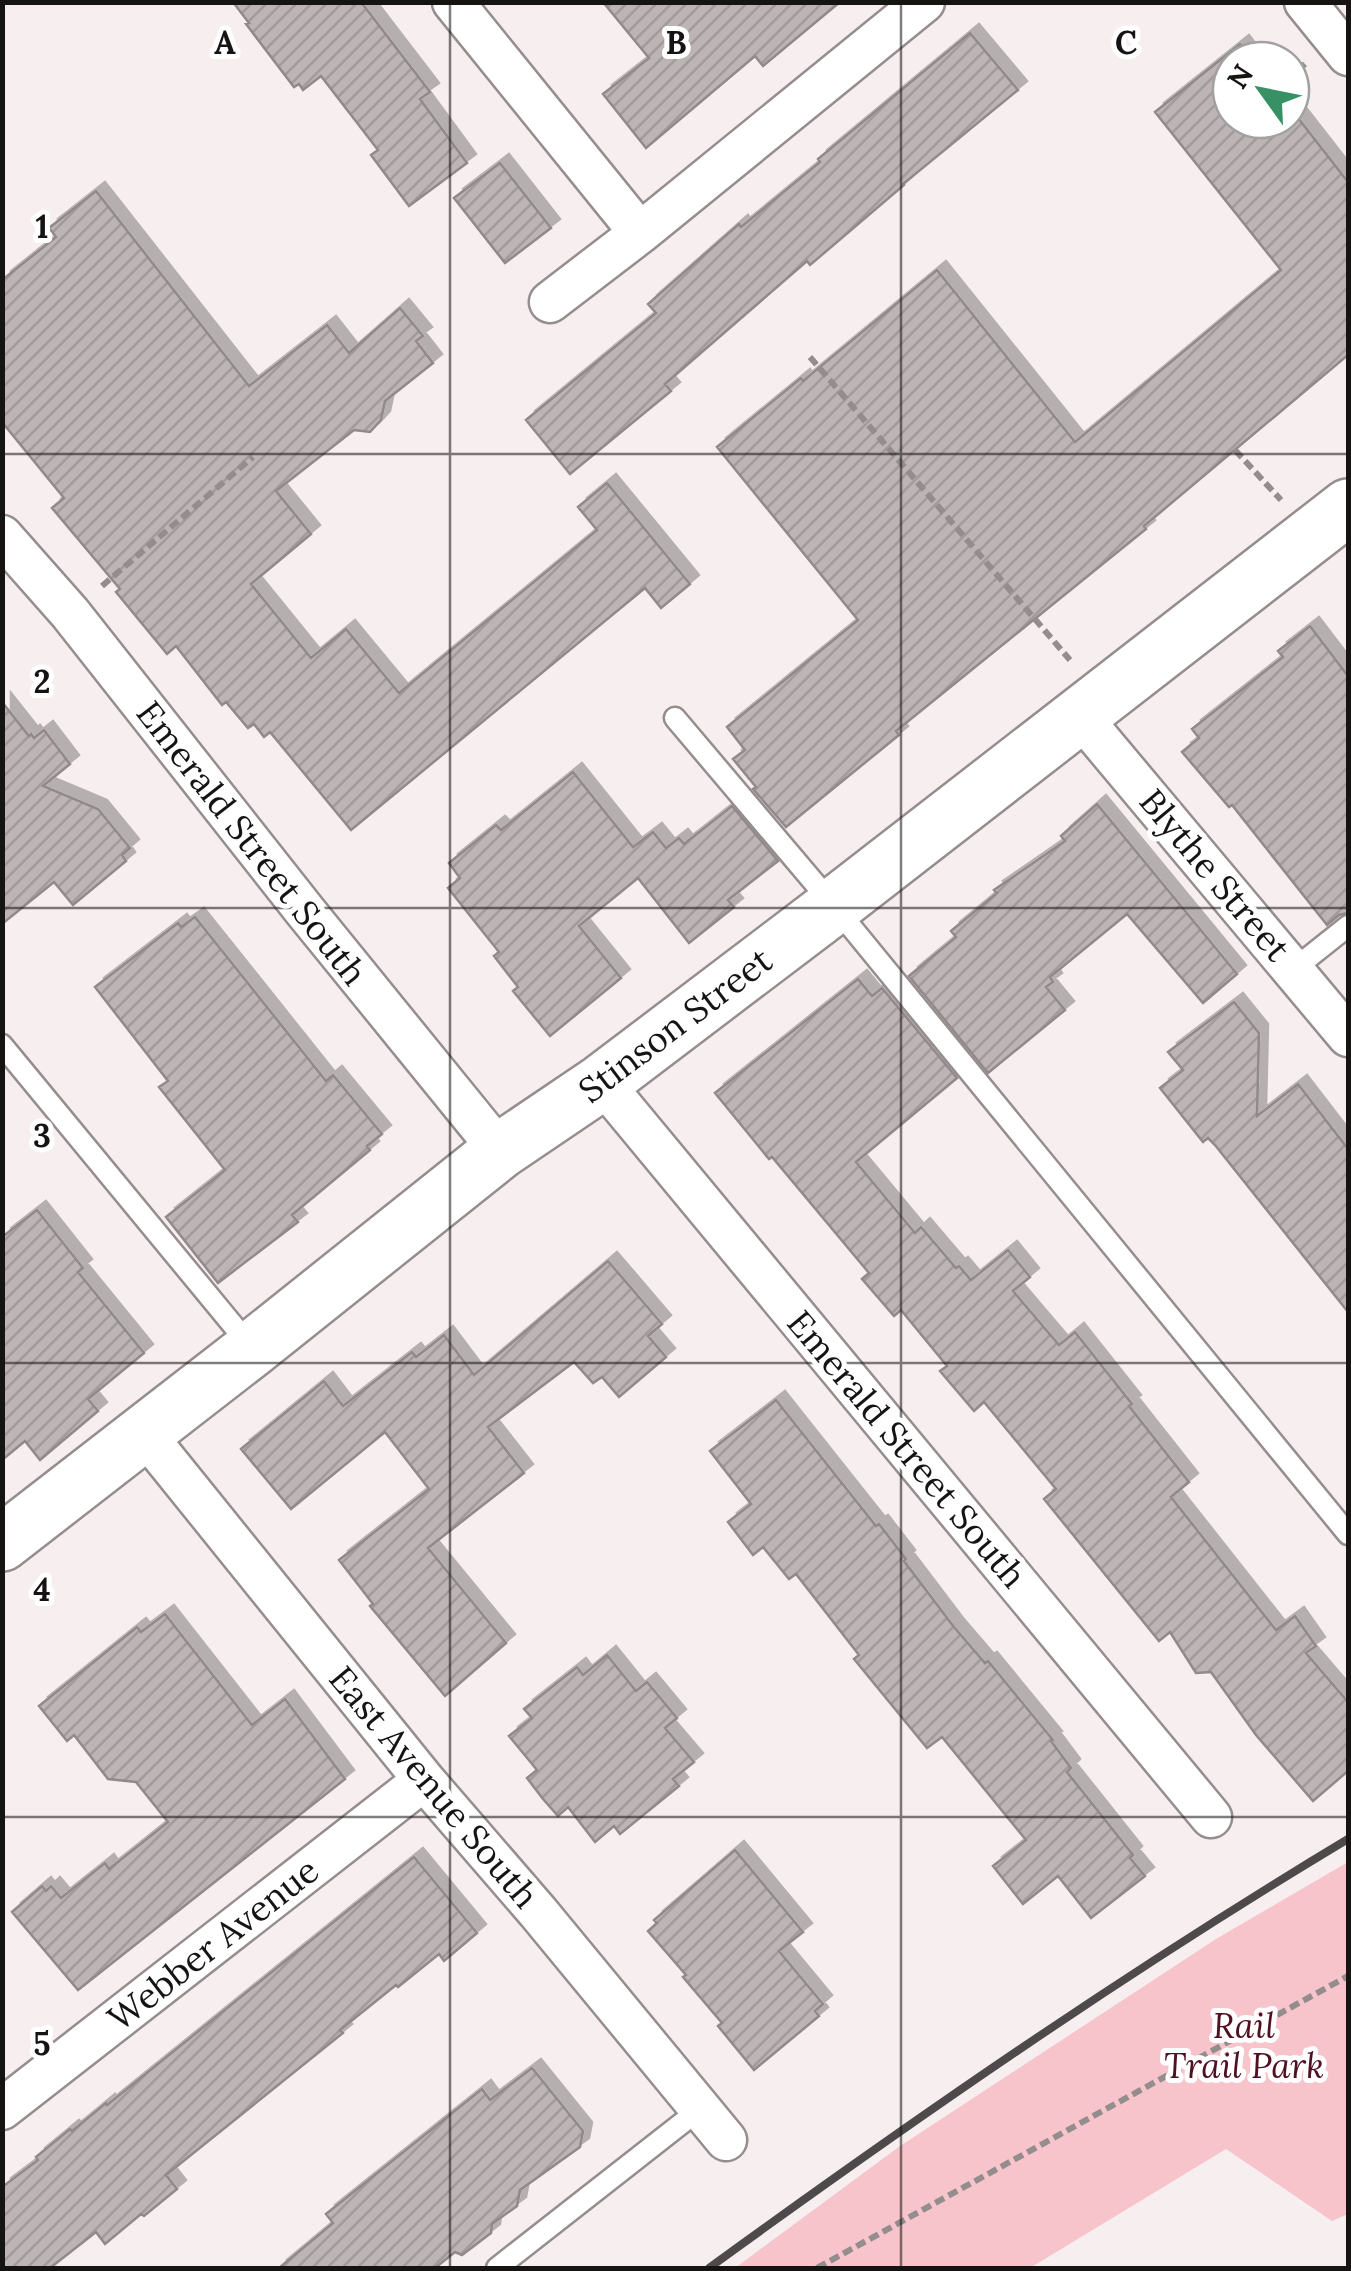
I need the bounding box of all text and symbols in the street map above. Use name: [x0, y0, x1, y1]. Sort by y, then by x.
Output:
text: A: [214, 22, 236, 63]
text: B: [665, 22, 687, 63]
text: C: [1115, 22, 1137, 63]
north arrow: [1211, 40, 1311, 140]
text: N: [1219, 57, 1261, 95]
text: 1: [36, 206, 49, 247]
text: 2: [33, 661, 51, 702]
street label: Emerald Street South: [127, 692, 377, 994]
street label: Blythe Street: [1130, 780, 1300, 971]
street label: Stinson Street: [569, 937, 781, 1112]
text: 3: [33, 1115, 51, 1156]
street label: Emerald Street South: [778, 1301, 1036, 1597]
text: 4: [33, 1569, 51, 1610]
street label: East Avenue South: [320, 1657, 548, 1917]
street label: Webber Avenue: [99, 1848, 327, 2040]
park label: Rail Trail Park: [1164, 2003, 1324, 2088]
text: 5: [33, 2023, 51, 2064]

